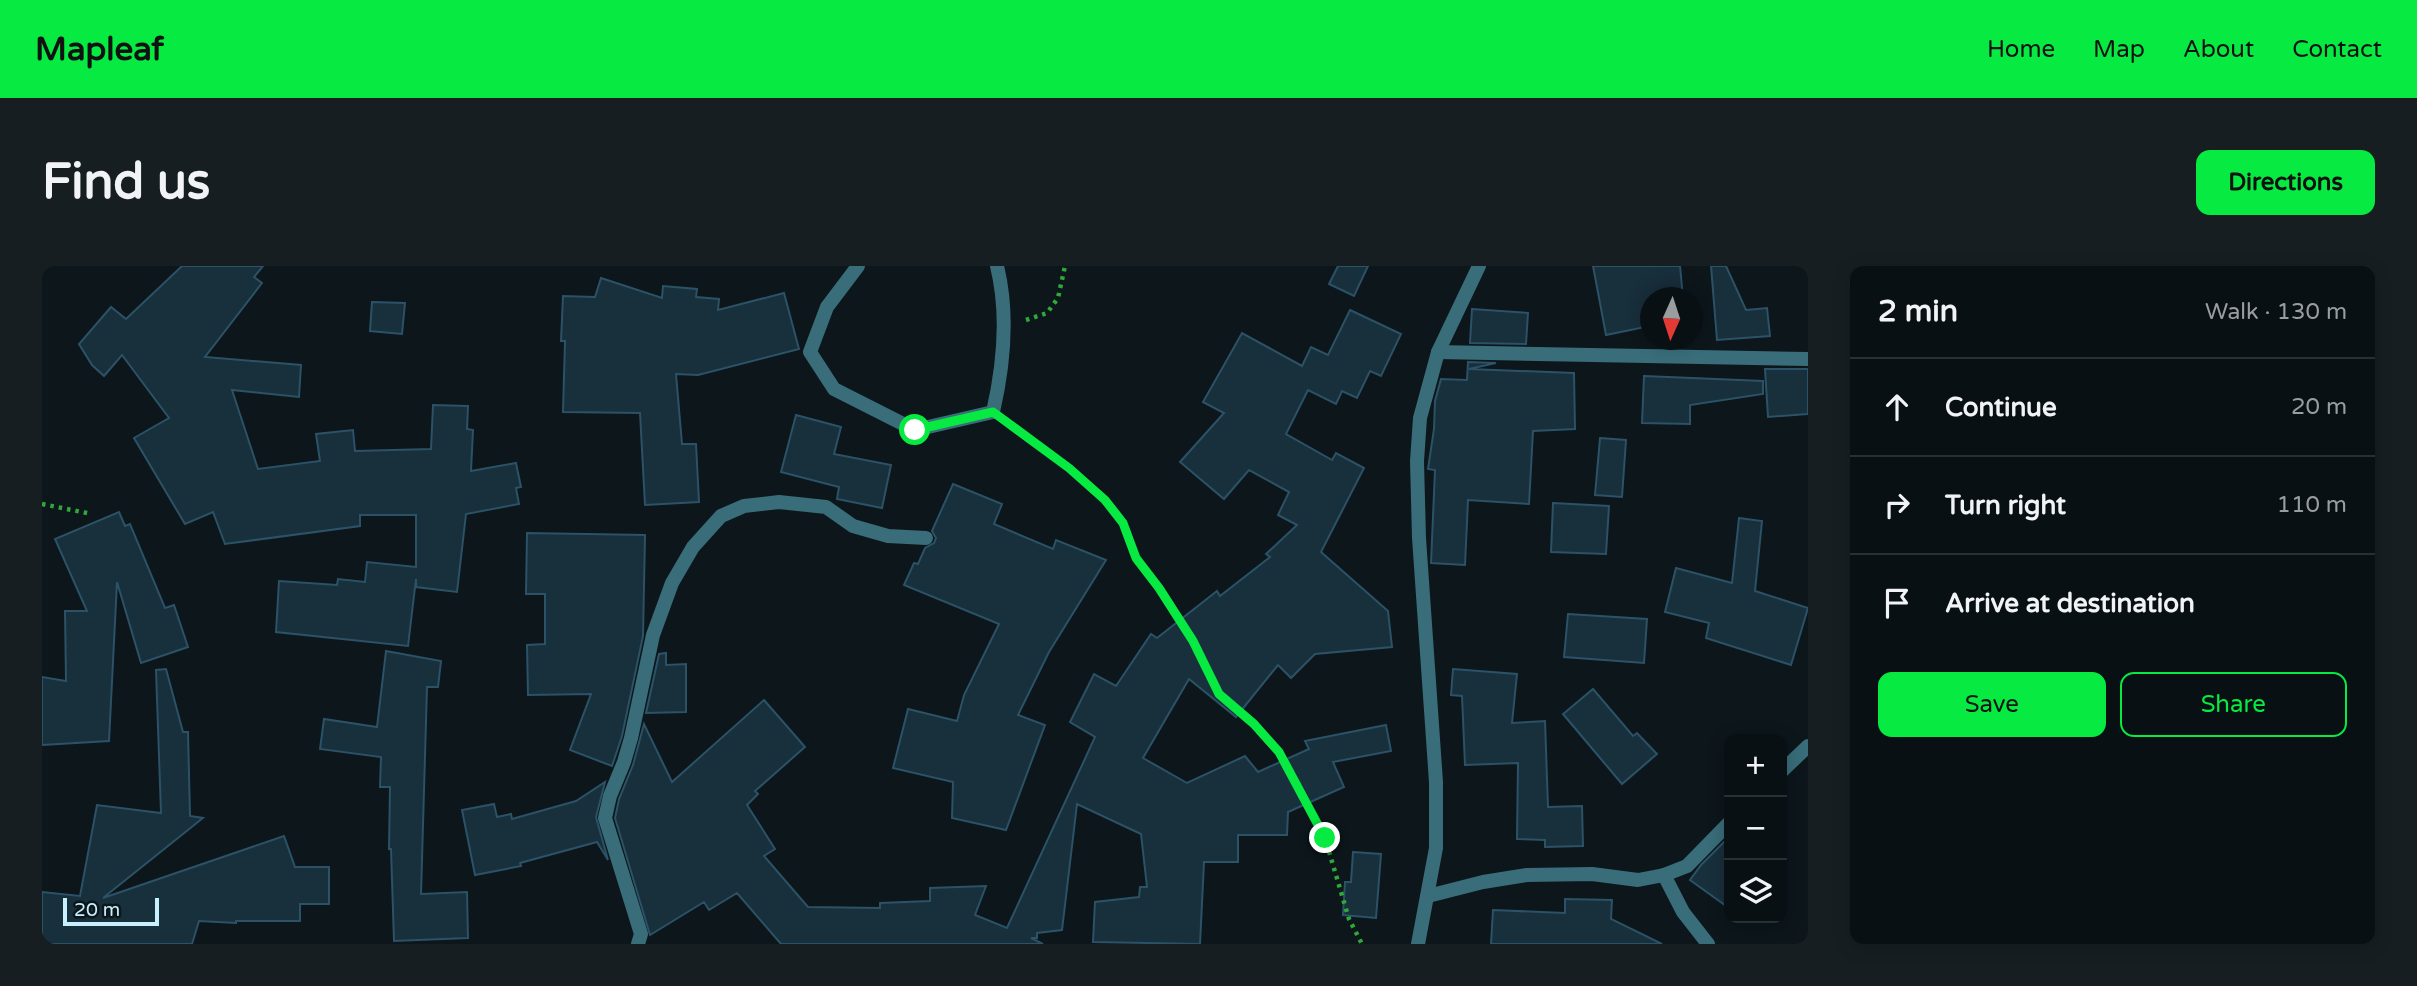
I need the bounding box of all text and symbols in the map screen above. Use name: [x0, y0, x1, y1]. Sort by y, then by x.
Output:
text: Mapleaf: [35, 30, 164, 69]
text: Home: [1987, 35, 2055, 64]
text: Map: [2093, 35, 2145, 64]
text: About: [2183, 35, 2254, 64]
text: Contact: [2292, 35, 2382, 64]
button: Directions: [2196, 150, 2375, 215]
text: Find us: [42, 153, 210, 212]
north arrow: [1640, 287, 1703, 350]
text: 2 min: [1878, 293, 1958, 330]
text: Walk · 130 m: [2205, 298, 2347, 326]
icon: ahead: [1878, 388, 1916, 426]
text: Continue: [1945, 392, 2057, 423]
text: 20 m: [2291, 393, 2347, 421]
route start: [899, 414, 930, 445]
icon: right: [1878, 486, 1916, 524]
text: Turn right: [1945, 490, 2066, 521]
text: 110 m: [2277, 491, 2347, 519]
icon: arrive: [1878, 584, 1916, 622]
text: Arrive at destination: [1945, 588, 2195, 619]
button: Save: [1878, 672, 2106, 737]
button: Share: [2120, 672, 2347, 737]
map controls: [1724, 734, 1787, 923]
button: +: [1724, 734, 1787, 797]
button: −: [1724, 797, 1787, 860]
route end: [1309, 822, 1340, 853]
button: layers: [1724, 860, 1787, 923]
scale bar: [63, 895, 159, 927]
text: 20 m: [74, 899, 120, 921]

